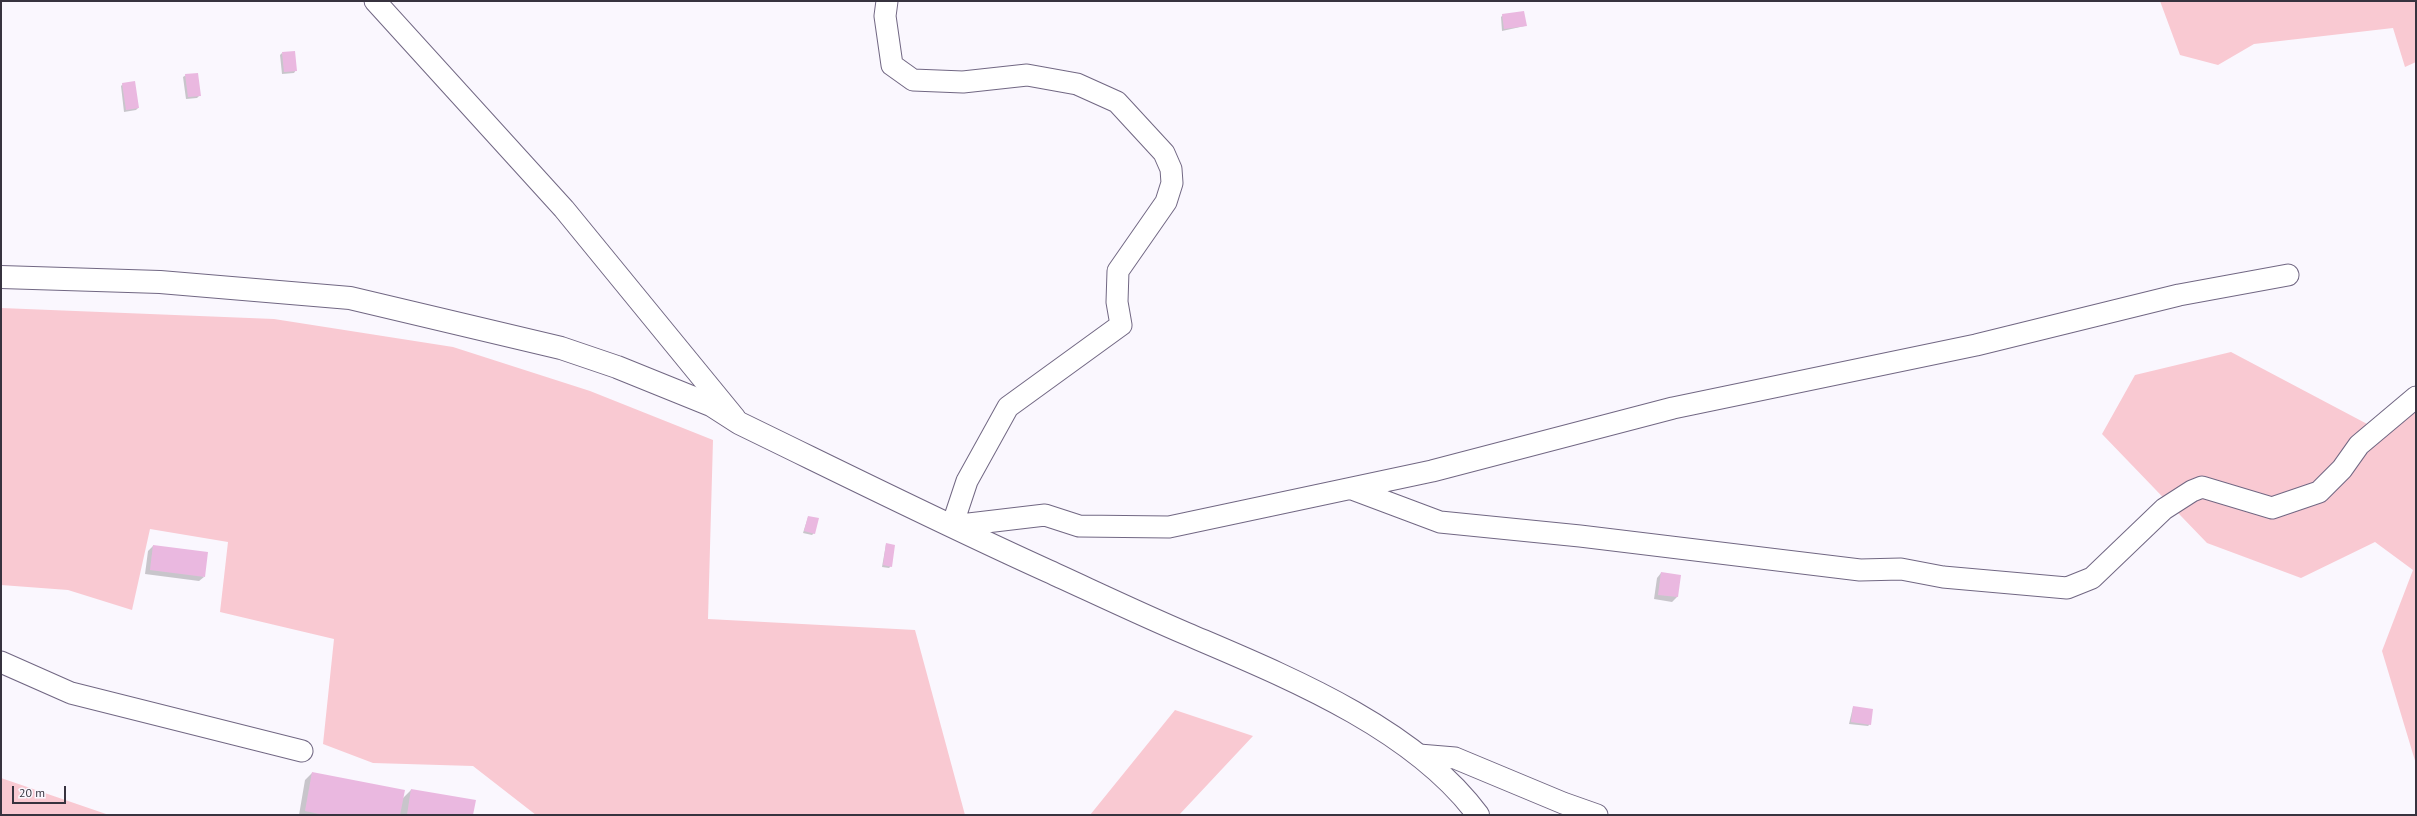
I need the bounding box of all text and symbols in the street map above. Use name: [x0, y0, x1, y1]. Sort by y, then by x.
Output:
scale bar: [14, 778, 68, 804]
text: 20 m: [19, 785, 45, 800]

